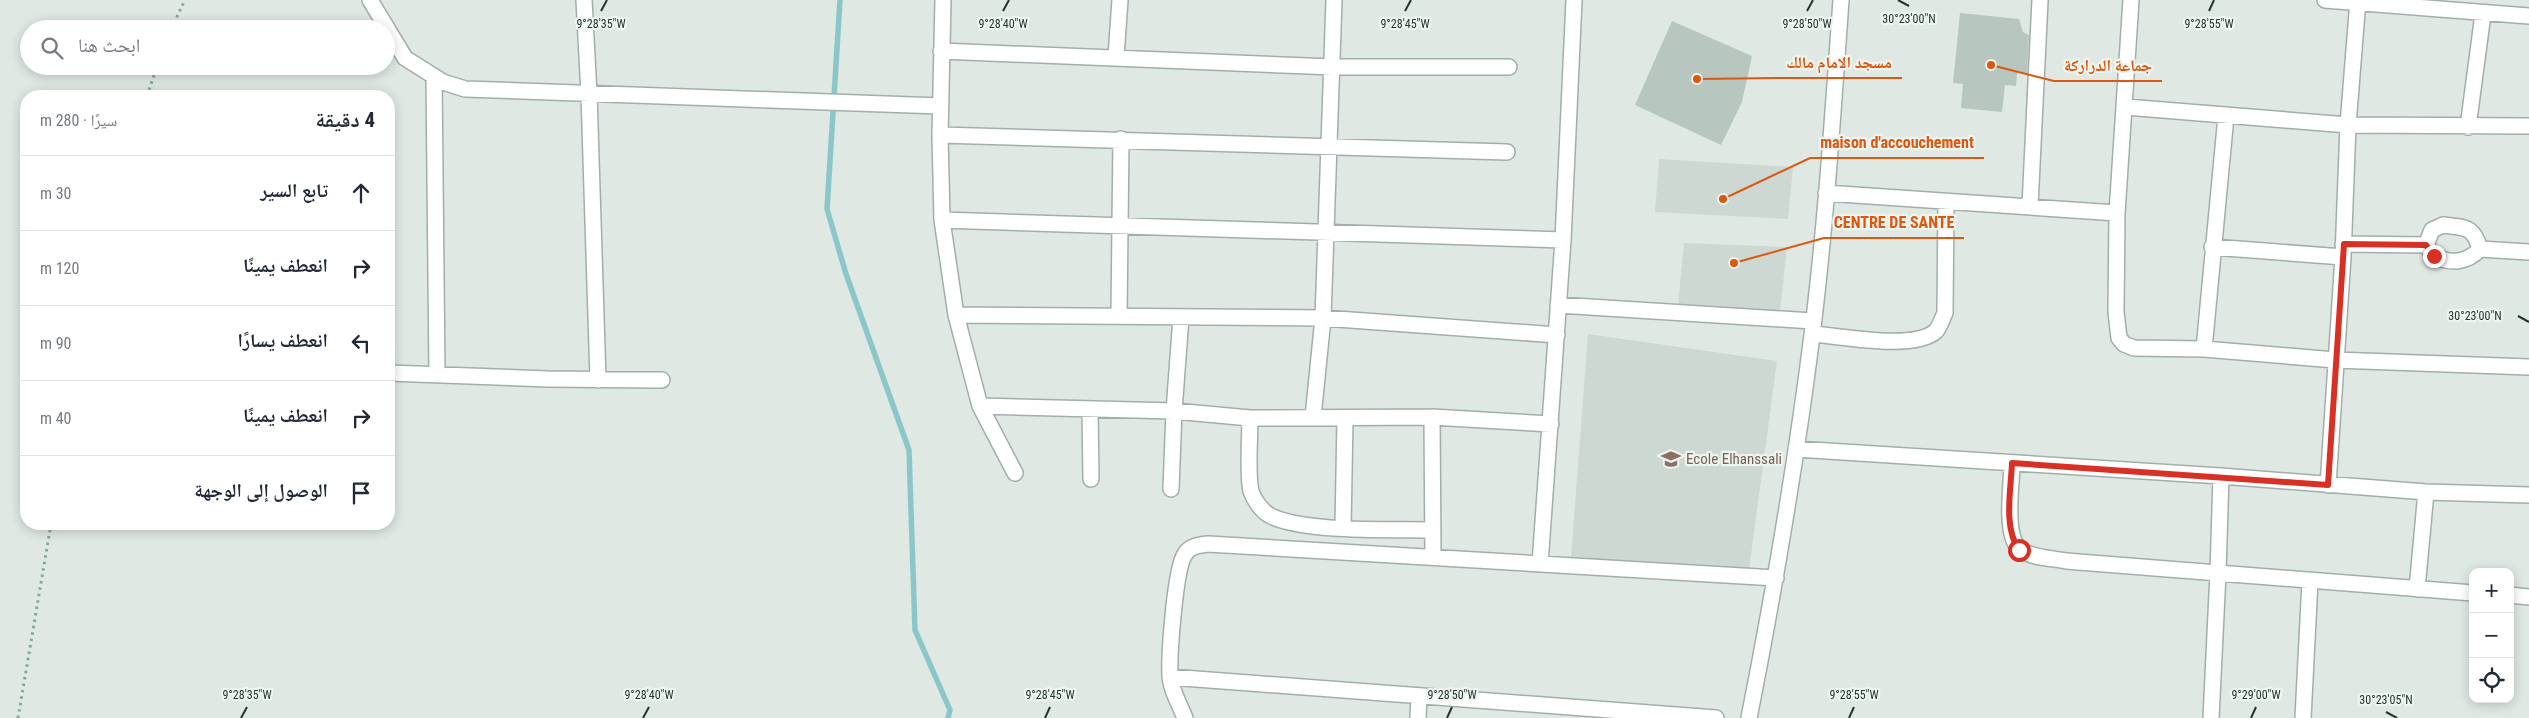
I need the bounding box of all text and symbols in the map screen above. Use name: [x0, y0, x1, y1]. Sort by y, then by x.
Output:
text: 30°23'00"N: [1882, 12, 1936, 26]
text: 9°28'35"W: [576, 17, 626, 31]
text: 9°28'40"W: [978, 17, 1028, 31]
text: 9°28'45"W: [1380, 17, 1430, 31]
text: 9°28'50"W: [1782, 17, 1832, 31]
text: 9°28'55"W: [2184, 17, 2234, 31]
search box: [20, 20, 395, 75]
icon: search: [38, 34, 66, 62]
text: ابحث هنا: [78, 34, 140, 57]
callout: مسجد الامام مالك: [1777, 47, 1902, 78]
callout: جماعة الدراركة: [2054, 50, 2162, 81]
text: مسجد الامام مالك: [1786, 53, 1892, 74]
text: جماعة الدراركة: [2064, 56, 2152, 75]
text: 4 دقيقة: [315, 108, 375, 132]
text: سيرًا · 280 m: [40, 111, 117, 130]
callout: maison d'accouchement: [1810, 127, 1984, 158]
text: maison d'accouchement: [1820, 133, 1974, 152]
text: تابع السير: [260, 179, 328, 202]
icon: ahead: [347, 179, 375, 207]
text: 30 m: [40, 184, 72, 203]
callout: CENTRE DE SANTE: [1824, 207, 1964, 238]
text: CENTRE DE SANTE: [1834, 213, 1954, 232]
route end: [2423, 245, 2446, 268]
text: انعطف يمينًا: [243, 254, 328, 277]
icon: right: [347, 254, 375, 282]
text: 120 m: [40, 259, 79, 278]
text: 30°23'00"N: [2448, 309, 2502, 323]
text: انعطف يسارًا: [237, 329, 328, 352]
icon: left: [347, 329, 375, 357]
text: 90 m: [40, 334, 72, 353]
text: انعطف يمينًا: [243, 404, 328, 427]
icon: right: [347, 404, 375, 432]
text: 40 m: [40, 409, 72, 428]
school or university icon: Ecole Elhanssali: [1660, 448, 1682, 470]
place label: Ecole Elhanssali: [1686, 450, 1782, 468]
text: الوصول إلى الوجهة: [194, 479, 328, 502]
icon: arrive: [347, 479, 375, 507]
route start: [2008, 539, 2031, 562]
map controls: [2469, 568, 2514, 703]
button: +: [2469, 568, 2514, 613]
button: −: [2469, 613, 2514, 658]
button: locate: [2469, 658, 2514, 703]
text: 9°28'35"W: [222, 688, 272, 702]
text: 9°28'40"W: [624, 688, 674, 702]
text: 9°28'45"W: [1025, 688, 1075, 702]
text: 9°28'50"W: [1427, 688, 1477, 702]
text: 9°28'55"W: [1829, 688, 1879, 702]
text: 9°29'00"W: [2231, 688, 2281, 702]
text: 30°23'05"N: [2359, 693, 2413, 707]

